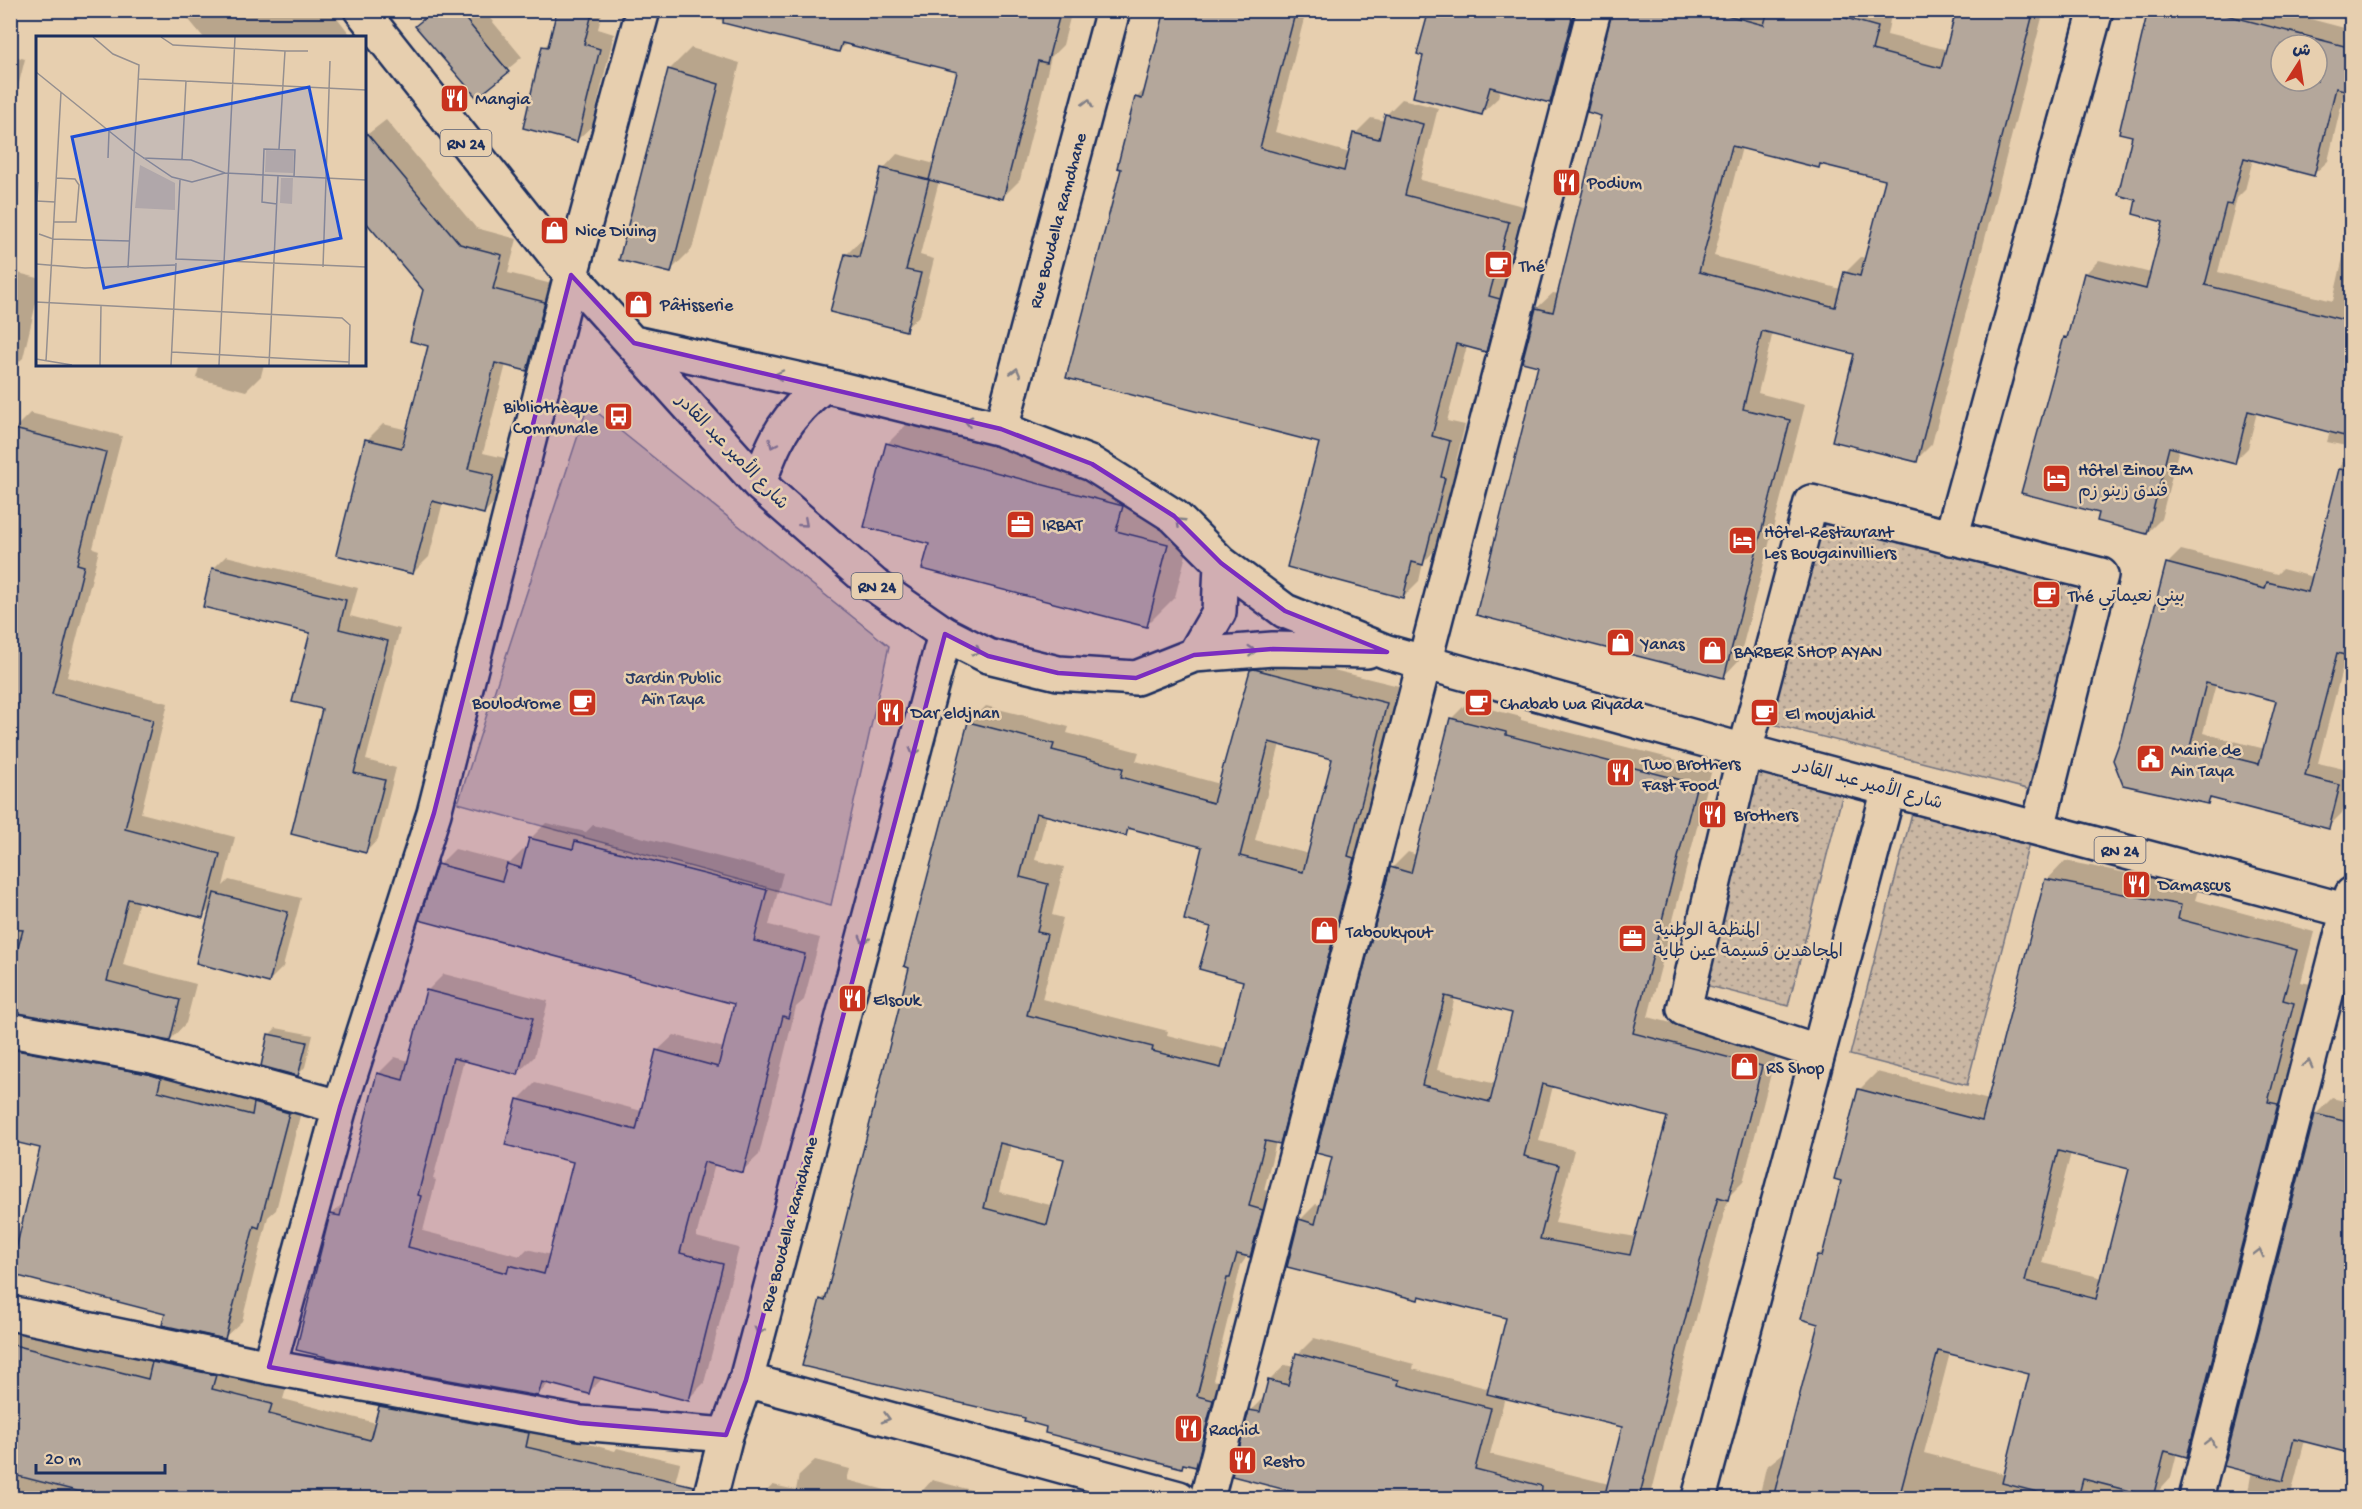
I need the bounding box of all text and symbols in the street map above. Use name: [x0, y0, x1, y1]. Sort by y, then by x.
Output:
north arrow: [2269, 33, 2329, 93]
inset map: [36, 36, 366, 366]
text: ش: [2291, 41, 2312, 63]
restaurant icon: Mangia: [438, 82, 470, 114]
place label: Mangia: [475, 90, 531, 111]
one-way arrow: [1081, 98, 1093, 109]
road number: RN 24: [440, 130, 492, 156]
street label: Rue Boudella Ramdhane: [1026, 130, 1093, 311]
restaurant icon: Podium: [1550, 166, 1582, 198]
place label: Podium: [1586, 174, 1642, 195]
shop icon: Nice Diving: [538, 214, 570, 246]
place label: Nice Diving: [575, 222, 657, 243]
cafe icon: Thé: [1482, 249, 1514, 281]
place label: Thé: [1518, 257, 1546, 278]
shop icon: Pâtisserie: [623, 288, 655, 320]
place label: Pâtisserie: [659, 296, 734, 317]
one-way arrow: [1009, 367, 1021, 378]
one-way arrow: [774, 369, 784, 382]
street label: شارع الأمير عبد القادر: [669, 386, 795, 515]
place label: Bibliothèque Communale: [502, 398, 599, 440]
bus stop icon: Bibliothèque Communale: [603, 400, 635, 432]
one-way arrow: [963, 415, 973, 428]
one-way arrow: [769, 438, 781, 449]
place label: Hôtel Zinou ZM فندق زينو زم: [2078, 461, 2193, 504]
hotel icon: Hôtel Zinou ZM فندق زينو زم: [2041, 463, 2073, 495]
office icon: IRBAT: [1005, 508, 1037, 540]
one-way arrow: [797, 516, 808, 527]
place label: IRBAT: [1042, 516, 1084, 537]
one-way arrow: [1176, 519, 1187, 530]
place label: Hôtel-Restaurant Les Bougainvilliers: [1764, 523, 1898, 565]
hotel icon: Hôtel-Restaurant Les Bougainvilliers: [1727, 525, 1759, 557]
road number: RN 24: [852, 573, 902, 599]
cafe icon: Thé بيني نعيماتي: [2031, 579, 2063, 611]
place label: Thé بيني نعيماتي: [2067, 587, 2185, 611]
shop icon: Yanas: [1604, 627, 1636, 659]
place label: Yanas: [1639, 635, 1686, 656]
shop icon: BARBER SHOP AYAN: [1697, 635, 1729, 667]
place label: BARBER SHOP AYAN: [1733, 643, 1882, 664]
one-way arrow: [971, 644, 981, 655]
one-way arrow: [1248, 644, 1257, 657]
park label: Jardin Public Aïn Taya: [625, 669, 721, 711]
cafe icon: Boulodrome: [566, 686, 598, 718]
cafe icon: Chabab wa Riyada: [1463, 687, 1495, 719]
place label: Boulodrome: [471, 694, 562, 715]
place label: Chabab wa Riyada: [1500, 695, 1645, 716]
restaurant icon: Dar eldjnan: [874, 696, 906, 728]
cafe icon: El moujahid: [1748, 697, 1780, 729]
place label: Dar eldjnan: [910, 704, 1000, 725]
place label: El moujahid: [1785, 705, 1876, 726]
place label: Mairie de Ain Taya: [2171, 741, 2242, 783]
public building icon: Mairie de Ain Taya: [2134, 743, 2166, 775]
one-way arrow: [908, 746, 921, 756]
street label: شارع الأمير عبد القادر: [1790, 751, 1946, 815]
place label: Two Brothers Fast Food: [1641, 755, 1742, 797]
restaurant icon: Two Brothers Fast Food: [1605, 757, 1637, 789]
restaurant icon: Brothers: [1697, 798, 1729, 830]
place label: Brothers: [1733, 806, 1800, 827]
road number: RN 24: [2094, 837, 2146, 863]
restaurant icon: Damascus: [2121, 868, 2153, 900]
place label: Damascus: [2157, 876, 2232, 897]
shop icon: Taboukyout: [1309, 915, 1341, 947]
place label: المنظمة الوطنية المجاهدين قسيمة عين طاية: [1654, 921, 1843, 963]
place label: Taboukyout: [1345, 923, 1434, 944]
office icon: المنظمة الوطنية المجاهدين قسيمة عين طاية: [1617, 923, 1649, 955]
one-way arrow: [858, 935, 871, 945]
restaurant icon: Elsouk: [836, 983, 868, 1015]
place label: Elsouk: [873, 991, 923, 1012]
shop icon: RS Shop: [1729, 1051, 1761, 1083]
place label: RS Shop: [1766, 1059, 1824, 1080]
one-way arrow: [2300, 1059, 2313, 1069]
street label: Rue Boudella Ramdhane: [757, 1134, 824, 1315]
one-way arrow: [2252, 1248, 2264, 1259]
one-way arrow: [754, 1326, 767, 1336]
one-way arrow: [881, 1411, 891, 1424]
restaurant icon: Rachid: [1172, 1413, 1204, 1445]
place label: Rachid: [1209, 1421, 1260, 1442]
scale bar: [36, 1437, 165, 1475]
one-way arrow: [2203, 1437, 2216, 1447]
restaurant icon: Resto: [1226, 1444, 1258, 1476]
text: 20 m: [45, 1450, 81, 1471]
place label: Resto: [1263, 1452, 1305, 1473]

